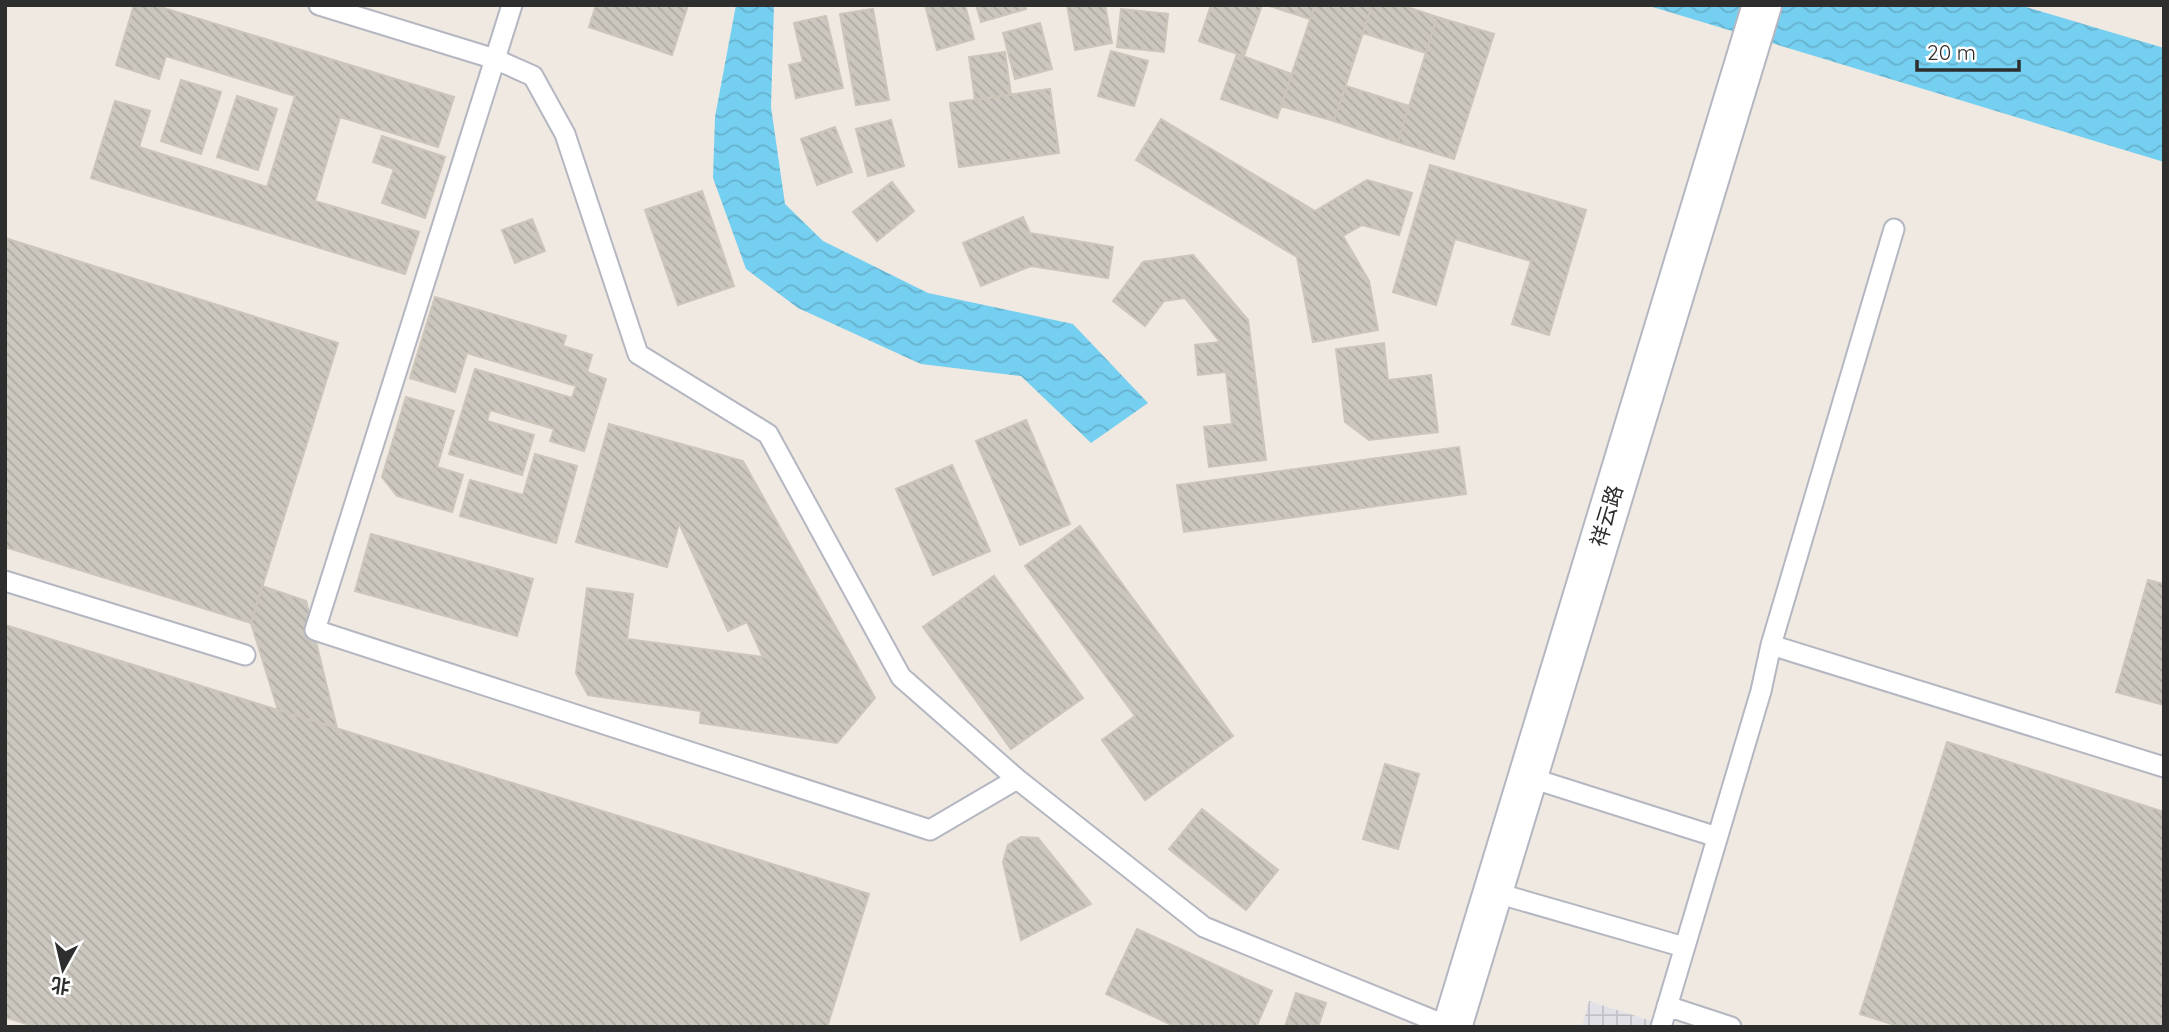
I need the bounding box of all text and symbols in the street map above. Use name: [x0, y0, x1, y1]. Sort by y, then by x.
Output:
scale bar: [1917, 28, 2018, 72]
text: 20 m: [1927, 39, 1976, 65]
street label: 祥云路: [1584, 482, 1628, 550]
north arrow: [28, 934, 98, 1004]
text: 北: [50, 973, 72, 999]

